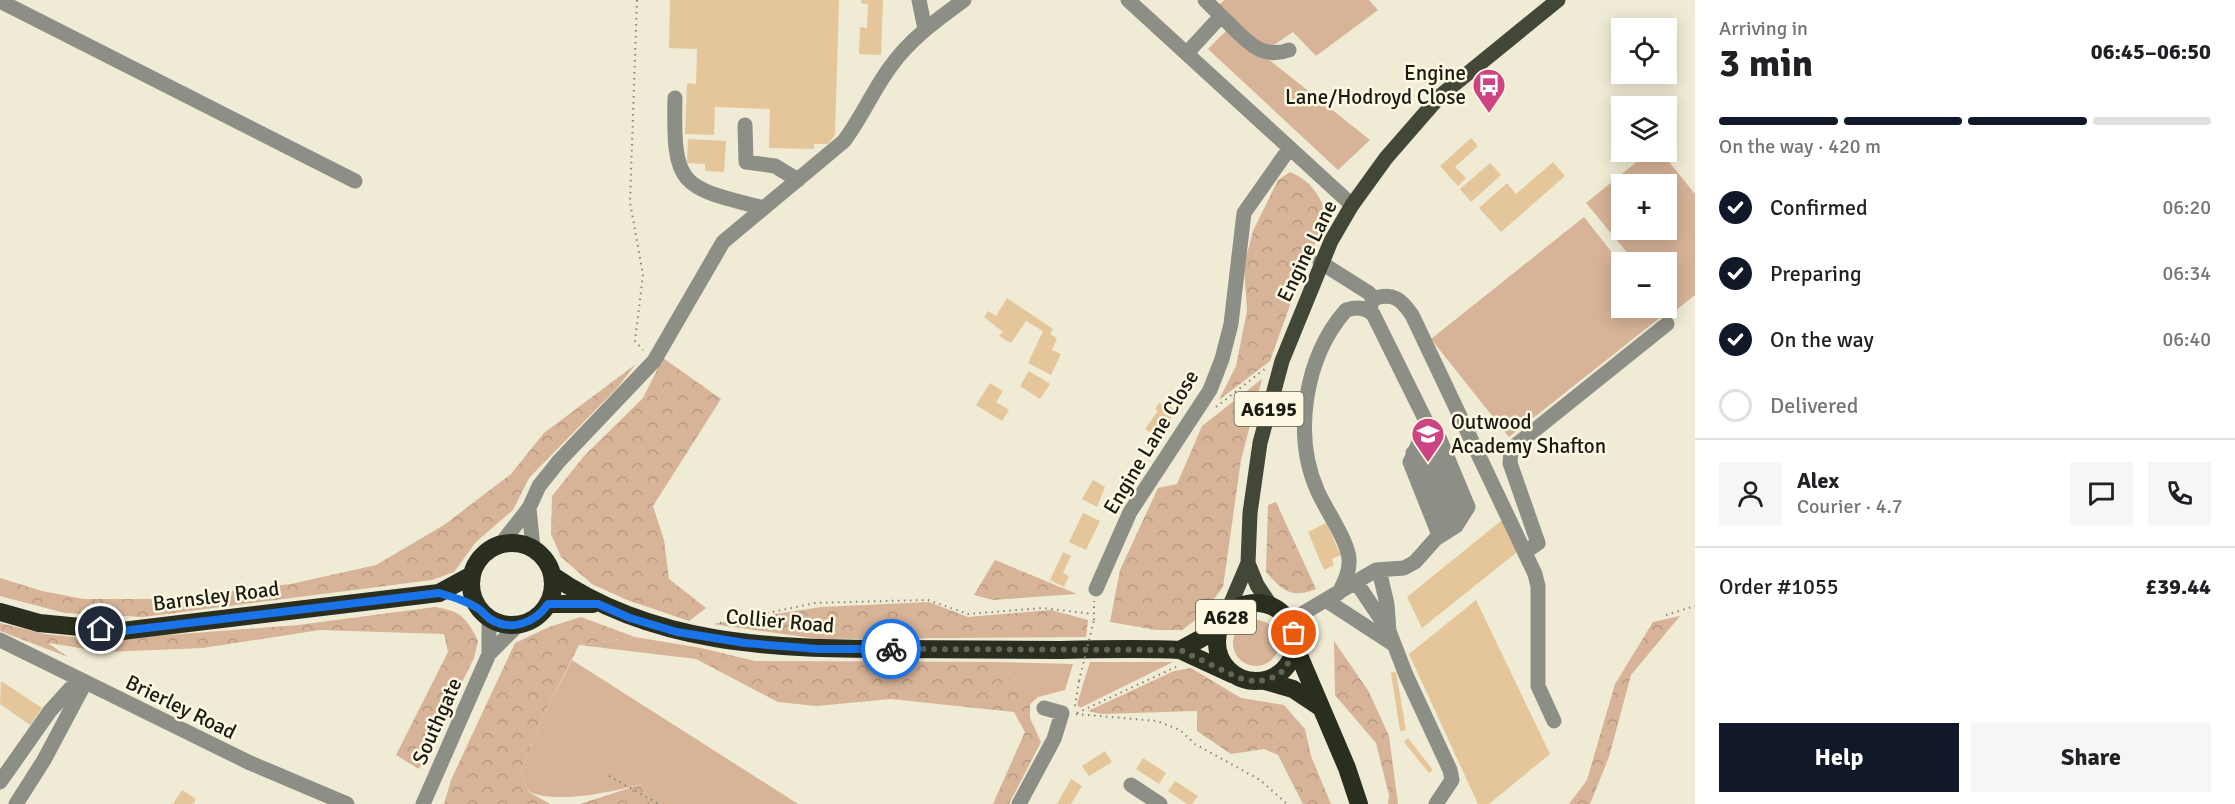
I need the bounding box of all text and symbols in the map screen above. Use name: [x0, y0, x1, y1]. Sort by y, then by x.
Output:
text: Arriving in: [1719, 16, 1808, 41]
map controls: [1611, 18, 1677, 318]
button: locate: [1611, 18, 1677, 84]
text: 06:45–06:50: [2091, 38, 2211, 65]
text: 3 min: [1719, 39, 1813, 87]
place label: Engine Lane/Hodroyd Close: [1285, 60, 1466, 110]
bus stop icon: Engine Lane/Hodroyd Close: [1471, 67, 1507, 114]
button: layers: [1611, 96, 1677, 162]
text: On the way · 420 m: [1719, 134, 1881, 159]
button: +: [1611, 174, 1677, 240]
icon: check: [1719, 191, 1752, 224]
text: Confirmed: [1770, 194, 1868, 221]
text: 06:20: [2162, 195, 2211, 220]
street label: Engine Lane: [1271, 196, 1343, 306]
button: −: [1611, 252, 1677, 318]
icon: check: [1719, 257, 1752, 290]
text: Preparing: [1770, 260, 1862, 287]
text: 06:34: [2162, 261, 2211, 286]
icon: check: [1719, 323, 1752, 356]
text: On the way: [1770, 326, 1874, 353]
text: 06:40: [2162, 327, 2211, 352]
street label: Engine Lane Close: [1098, 365, 1204, 519]
road number: A6195: [1234, 392, 1304, 426]
text: Delivered: [1770, 392, 1858, 419]
place label: Outwood Academy Shafton: [1451, 409, 1606, 459]
school or university icon: Outwood Academy Shafton: [1410, 416, 1446, 463]
button: person: [1719, 462, 1782, 525]
button: chat: [2070, 462, 2133, 525]
button: phone: [2148, 462, 2211, 525]
text: Alex: [1797, 467, 1839, 494]
text: Courier · 4.7: [1797, 494, 1903, 519]
text: Order #1055: [1719, 573, 1839, 600]
text: £39.44: [2145, 573, 2211, 600]
street label: Barnsley Road: [151, 575, 281, 617]
road number: A628: [1196, 600, 1256, 634]
pin: [75, 603, 126, 654]
street label: Collier Road: [725, 603, 835, 639]
pin: [1268, 607, 1319, 658]
icon: home: [84, 612, 117, 645]
icon: bag: [1277, 616, 1310, 649]
courier: [861, 619, 921, 679]
icon: bike: [875, 633, 908, 666]
street label: Brierley Road: [121, 669, 241, 745]
street label: Southgate: [406, 674, 468, 768]
button: Help: [1719, 723, 1959, 792]
button: Share: [1971, 723, 2211, 792]

